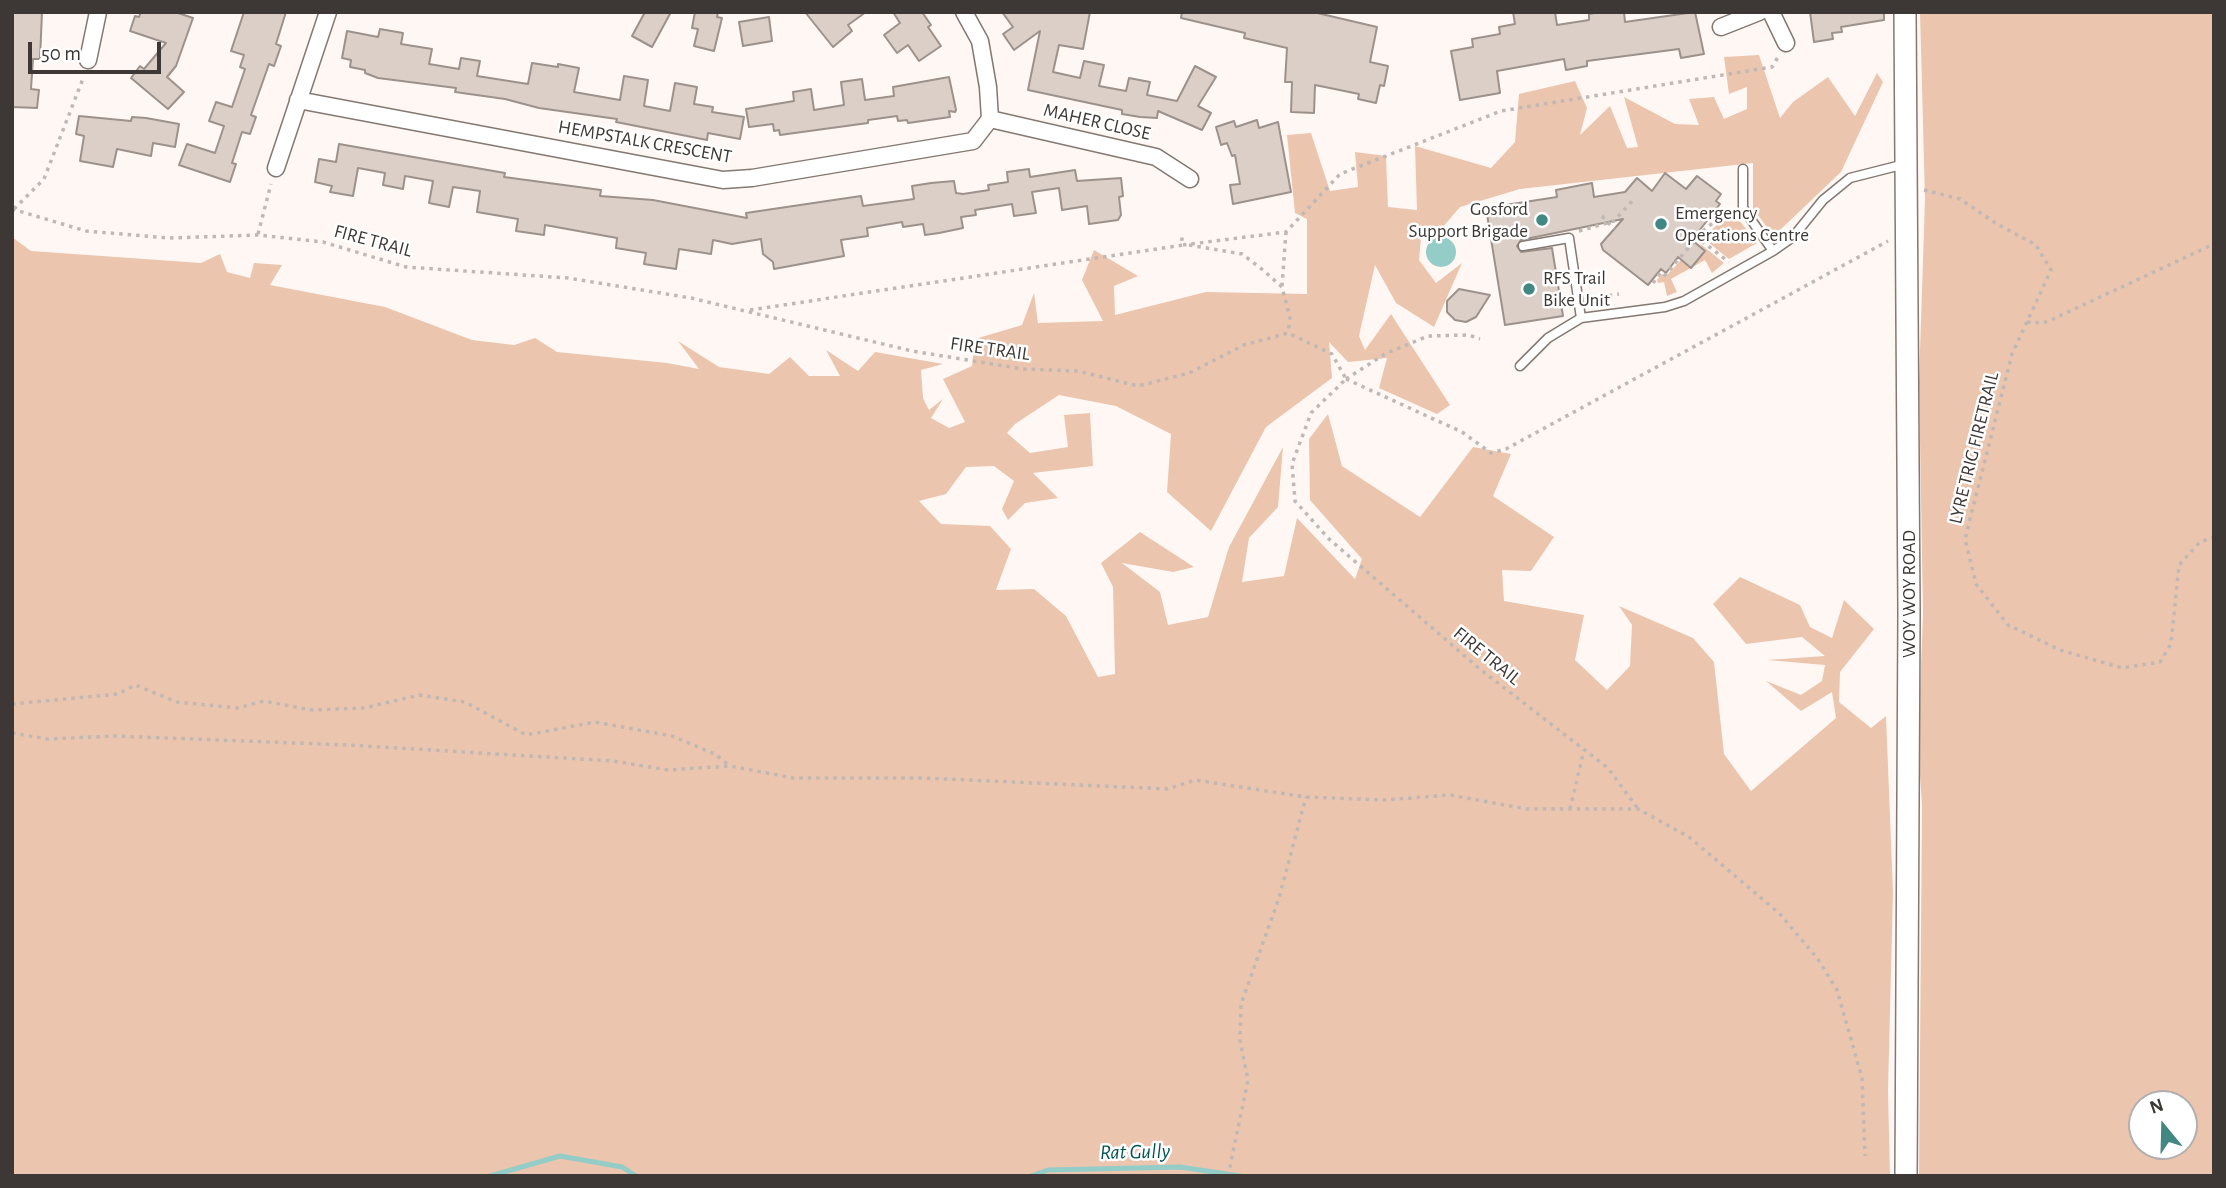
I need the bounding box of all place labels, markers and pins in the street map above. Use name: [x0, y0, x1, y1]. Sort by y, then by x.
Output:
place label: Gosford Support Brigade: [1408, 198, 1528, 242]
place label: Emergency Operations Centre: [1675, 202, 1809, 246]
marker: Gosford Support Brigade: [1534, 212, 1550, 228]
marker: Emergency Operations Centre: [1653, 216, 1669, 232]
place label: RFS Trail Bike Unit: [1543, 267, 1610, 311]
marker: RFS Trail Bike Unit: [1521, 281, 1537, 297]

